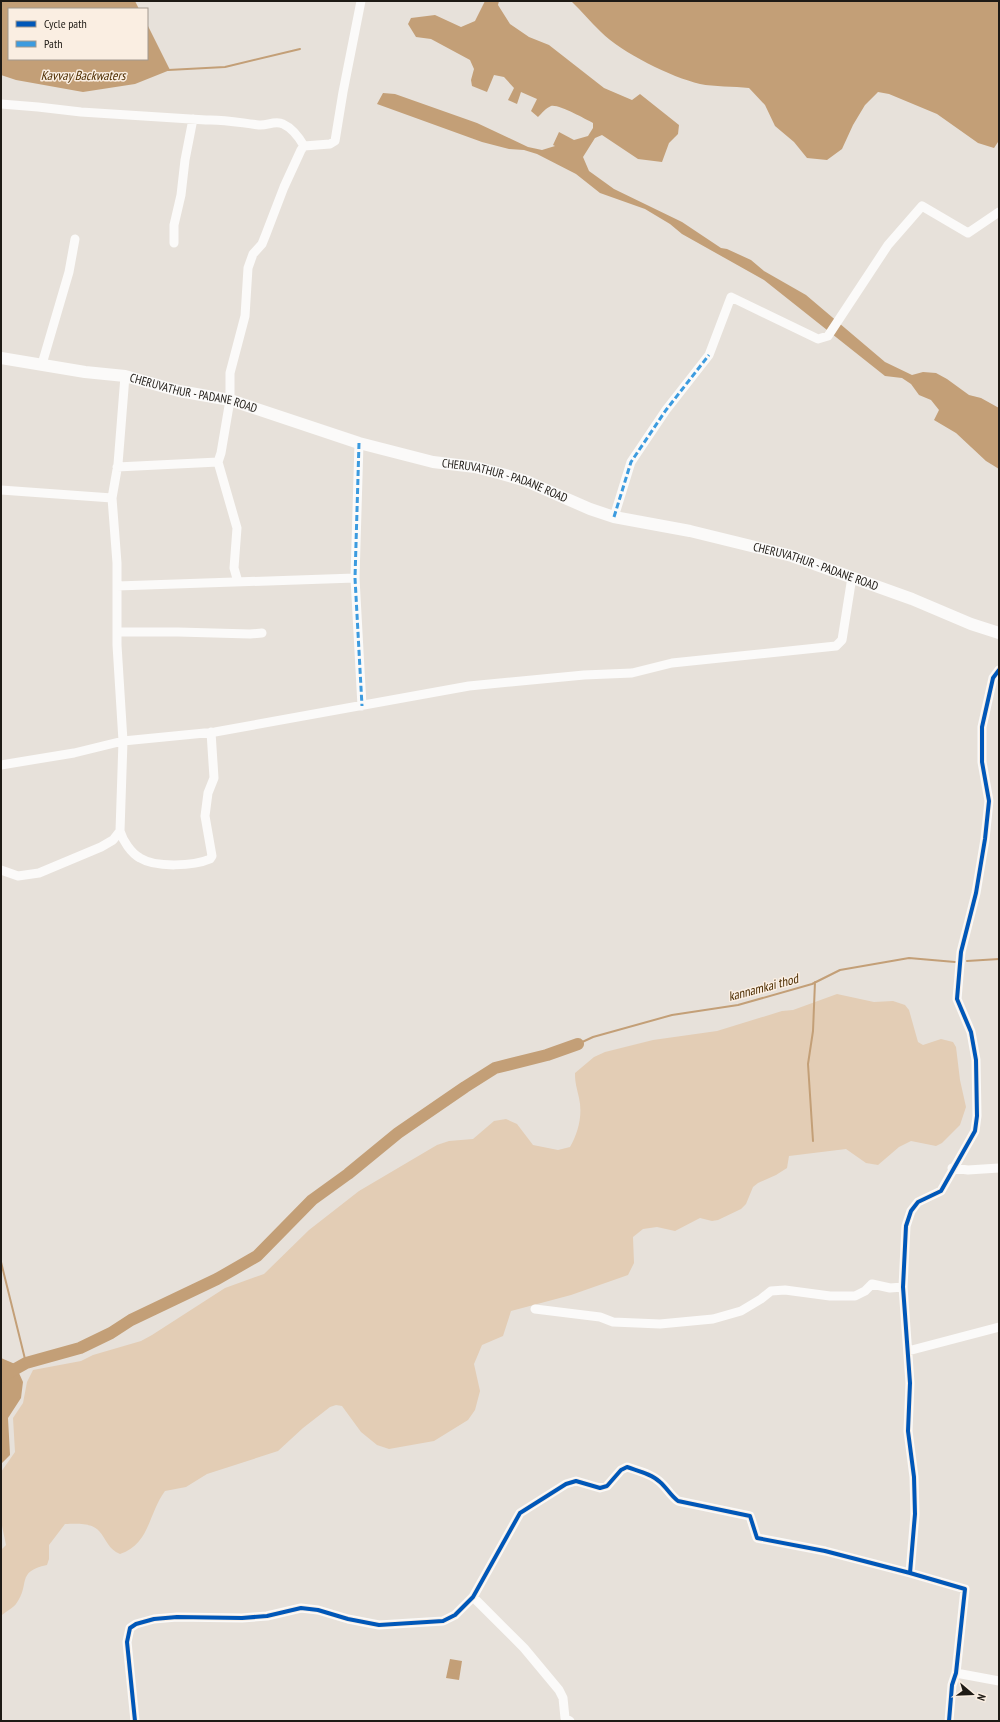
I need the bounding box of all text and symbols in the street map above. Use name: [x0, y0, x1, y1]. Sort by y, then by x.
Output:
legend: [8, 8, 148, 60]
text: Cycle path: [44, 16, 87, 31]
text: Path: [44, 36, 62, 51]
water label: Kavvay Backwaters: [41, 67, 127, 84]
street label: CHERUVATHUR - PADANE ROAD: [128, 370, 259, 416]
street label: CHERUVATHUR - PADANE ROAD: [441, 455, 570, 505]
street label: CHERUVATHUR - PADANE ROAD: [752, 539, 881, 593]
water label: kannamkai thod: [726, 969, 802, 1005]
north arrow: [952, 1674, 992, 1714]
text: N: [974, 1692, 989, 1702]

